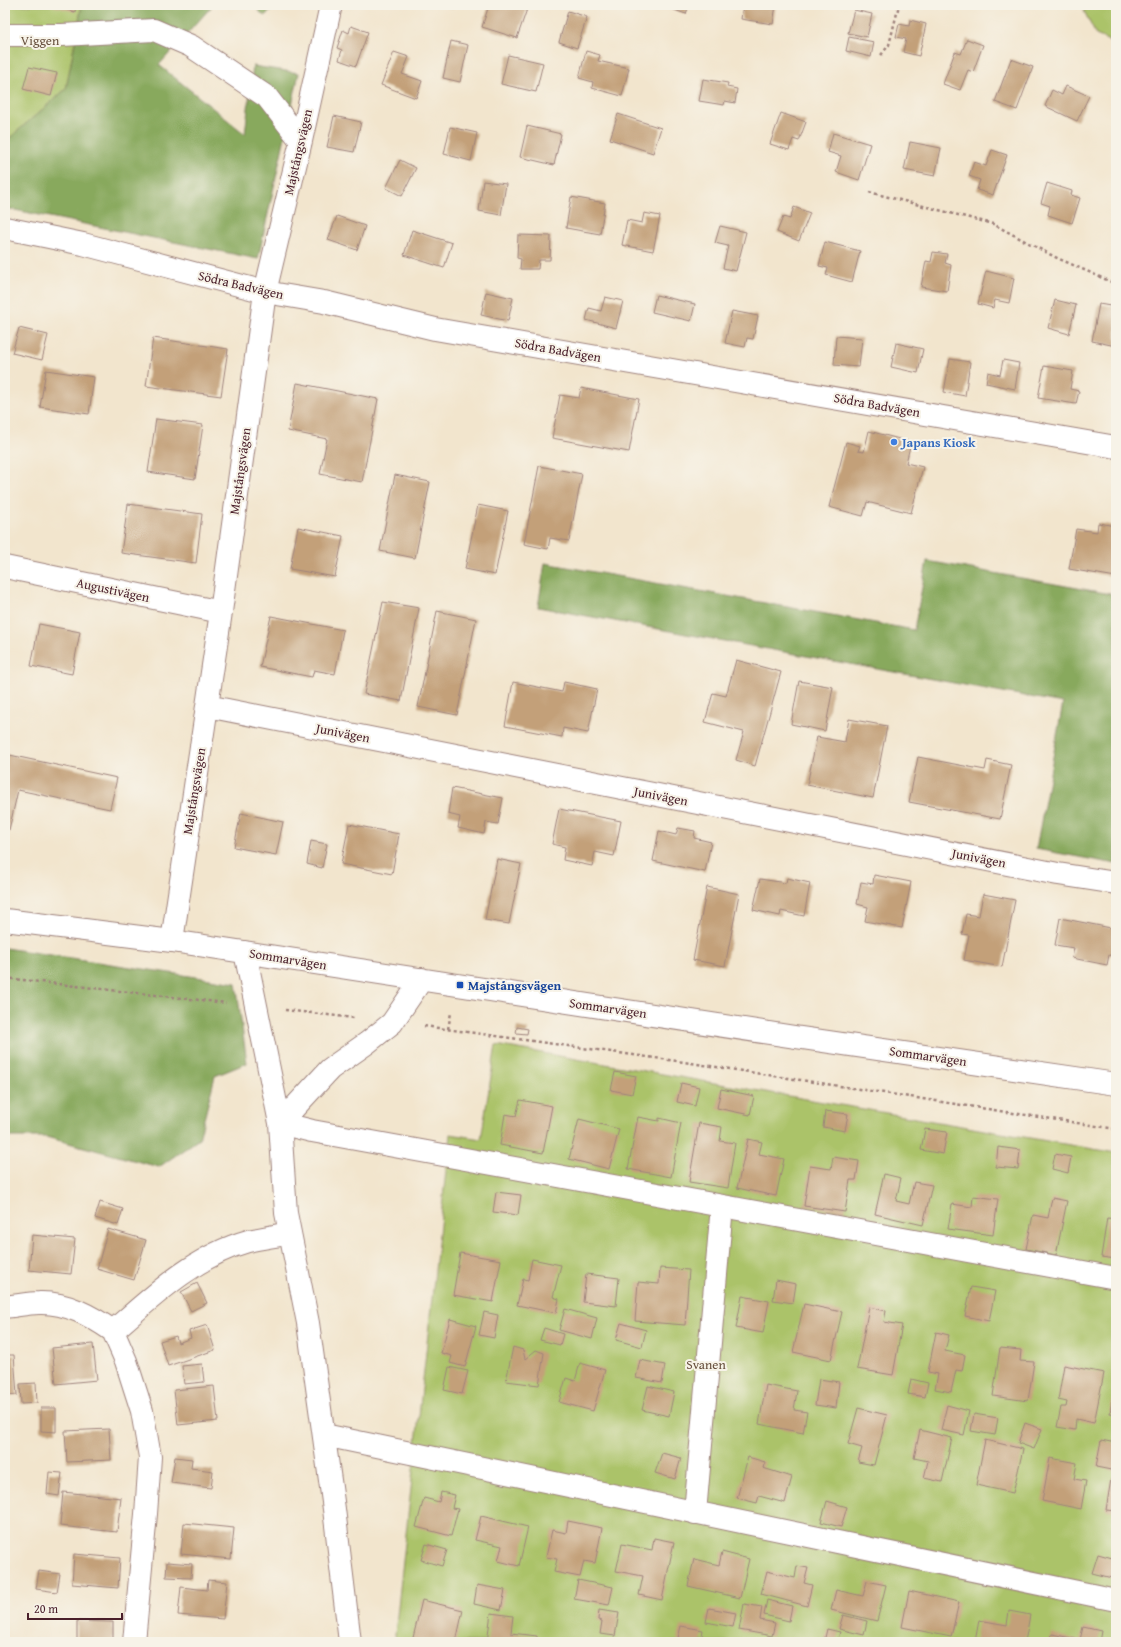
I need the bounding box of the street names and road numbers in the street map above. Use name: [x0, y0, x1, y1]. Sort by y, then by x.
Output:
street label: Majstångsvägen: [279, 107, 317, 197]
street label: Södra Badvägen: [196, 266, 286, 304]
street label: Södra Badvägen: [513, 333, 603, 367]
street label: Södra Badvägen: [832, 388, 922, 422]
street label: Majstångsvägen: [224, 426, 256, 516]
street label: Augustivägen: [75, 573, 152, 607]
street label: Junivägen: [312, 718, 372, 748]
street label: Majstångsvägen: [178, 746, 210, 836]
street label: Junivägen: [630, 781, 690, 811]
street label: Junivägen: [948, 843, 1008, 873]
street label: Sommarvägen: [248, 943, 329, 975]
street label: Sommarvägen: [568, 993, 649, 1023]
street label: Sommarvägen: [888, 1041, 969, 1071]

